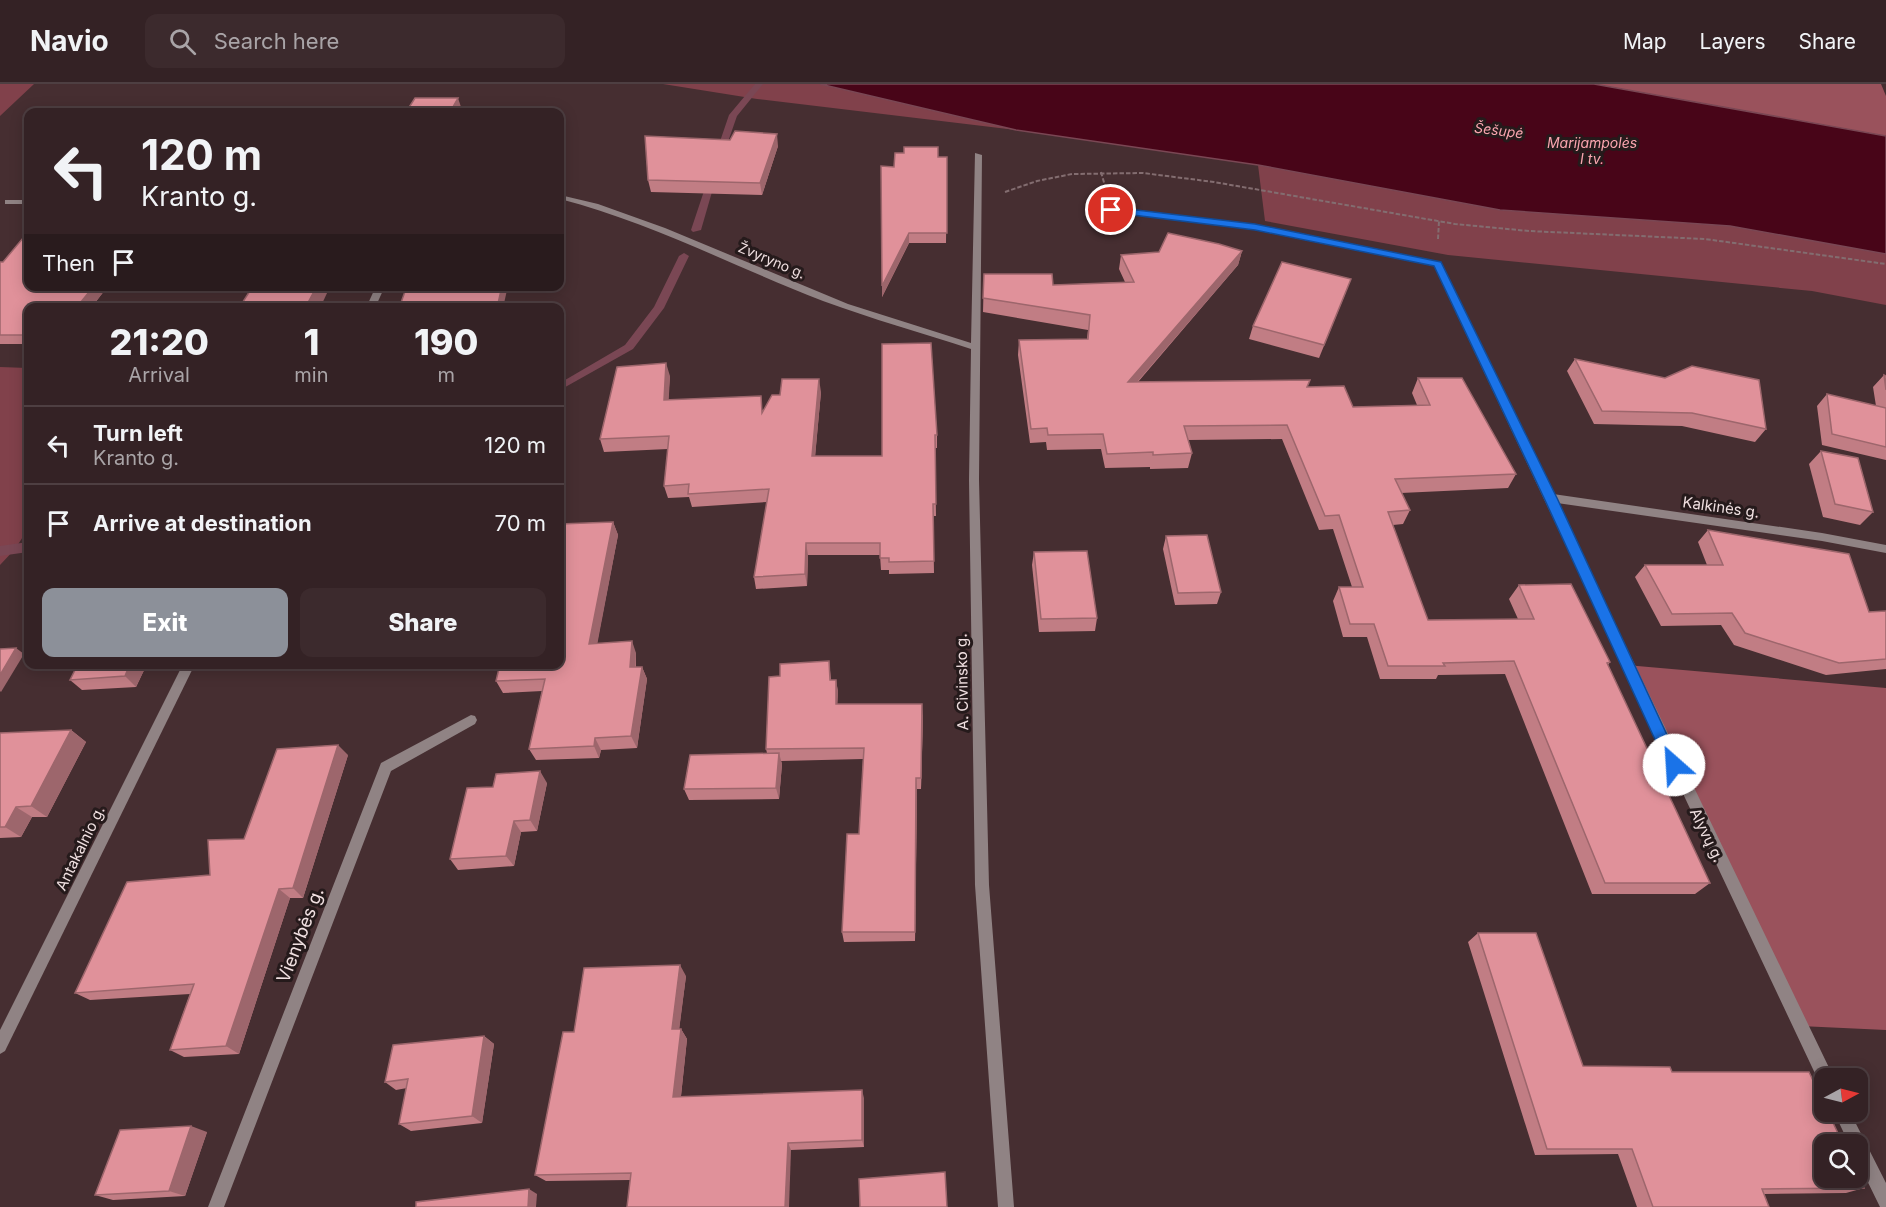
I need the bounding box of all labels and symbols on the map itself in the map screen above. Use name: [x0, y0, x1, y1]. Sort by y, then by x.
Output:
water label: Šešupė: [1473, 119, 1525, 141]
water label: Marijampolės I tv.: [1547, 134, 1637, 167]
pin: [1085, 184, 1136, 235]
street label: Žvyryno g.: [736, 238, 808, 282]
street label: Kalkinės g.: [1681, 492, 1761, 522]
street label: A. Civinsko g.: [952, 633, 972, 731]
position arrow: [1642, 733, 1706, 797]
street label: Antakalnio g.: [51, 802, 109, 894]
street label: Alyvų g.: [1686, 805, 1728, 865]
street label: Vienybės g.: [272, 884, 328, 986]
north arrow: [1814, 1068, 1868, 1122]

